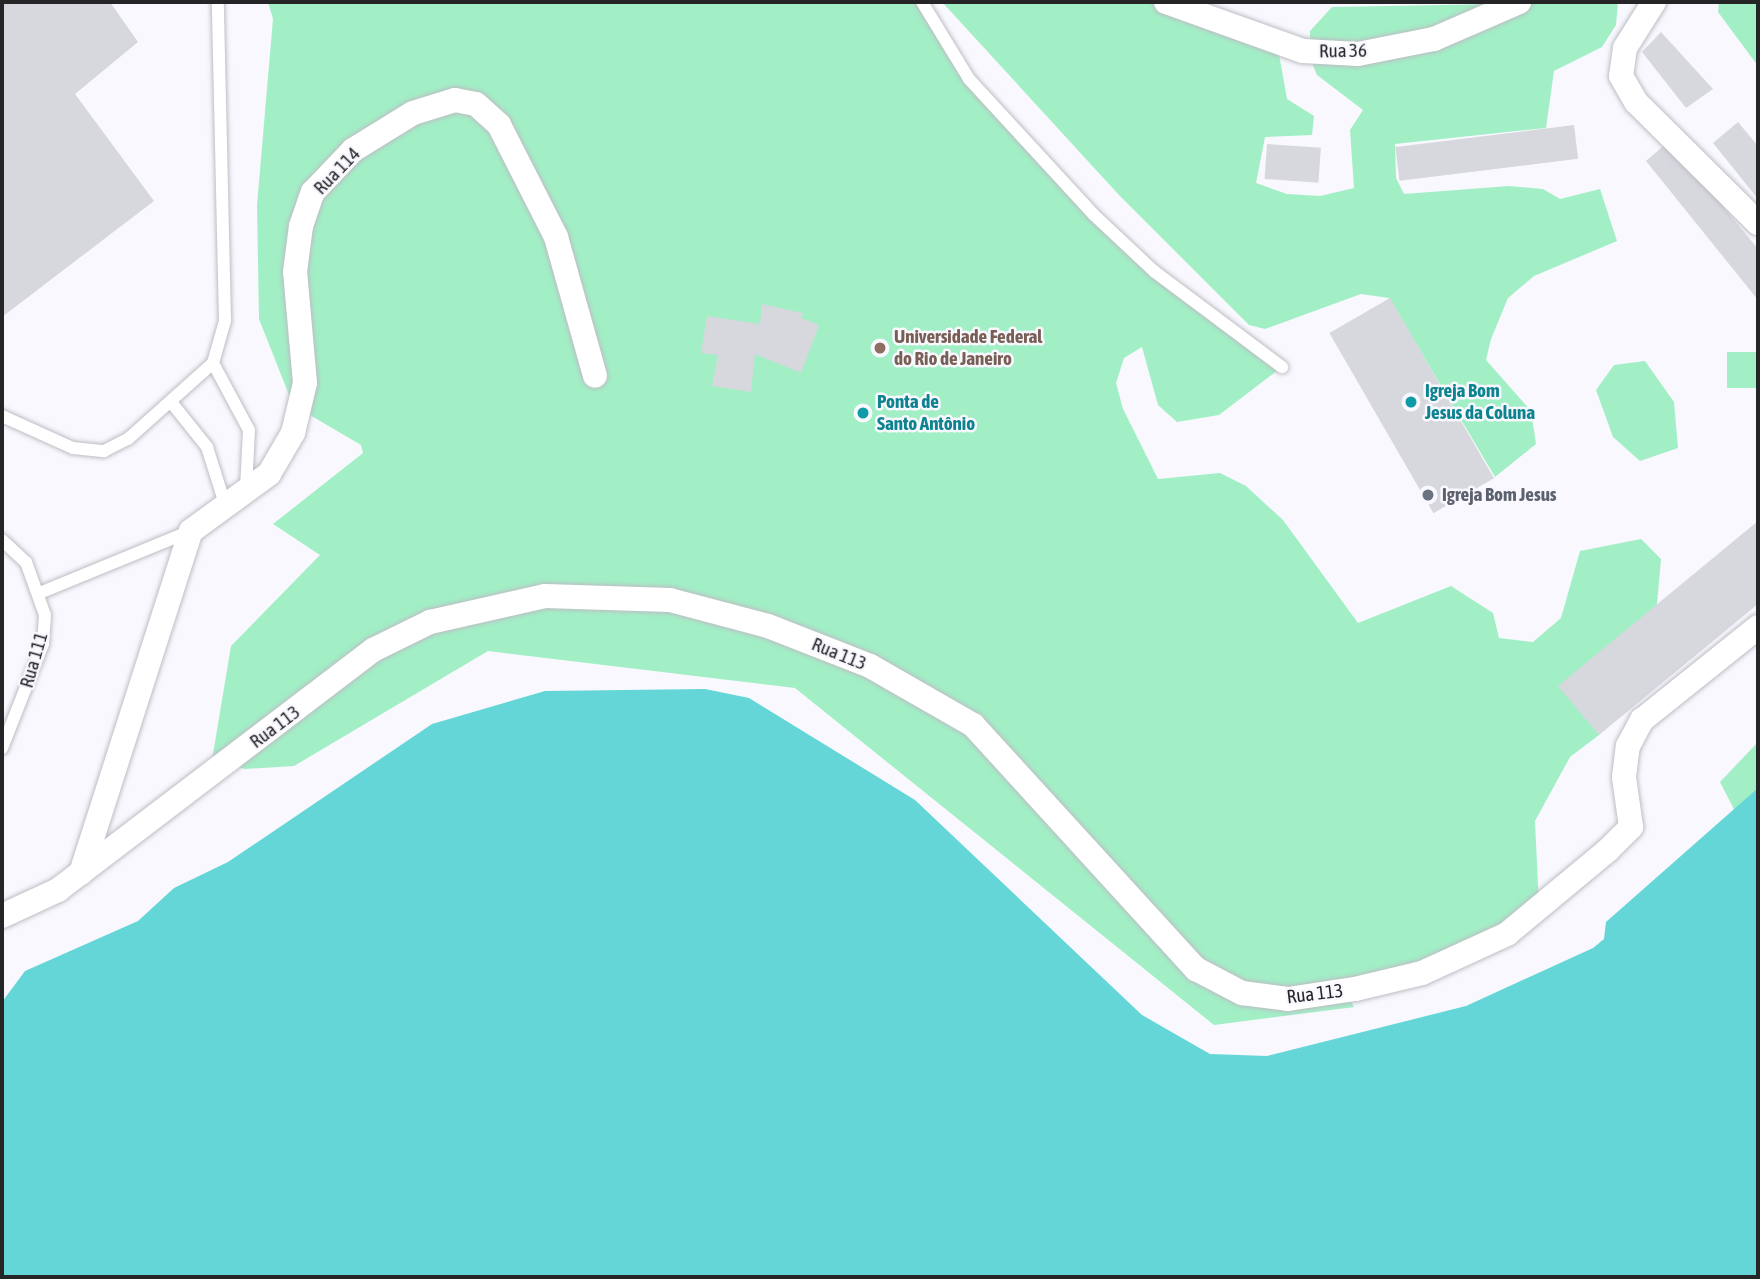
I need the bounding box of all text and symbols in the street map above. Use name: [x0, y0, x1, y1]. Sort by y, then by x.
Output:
street label: Rua 36: [1319, 39, 1367, 63]
street label: Rua 114: [309, 143, 365, 199]
place label: Universidade Federal do Rio de Janeiro: [894, 326, 1042, 370]
marker: Universidade Federal do Rio de Janeiro: [872, 340, 888, 356]
place label: Igreja Bom Jesus da Coluna: [1425, 380, 1535, 424]
place label: Ponta de Santo Antônio: [877, 391, 975, 435]
marker: Igreja Bom Jesus da Coluna: [1403, 394, 1419, 410]
marker: Ponta de Santo Antônio: [855, 405, 871, 421]
place label: Igreja Bom Jesus: [1442, 484, 1557, 506]
marker: Igreja Bom Jesus: [1420, 487, 1436, 503]
street label: Rua 111: [15, 630, 53, 690]
street label: Rua 113: [808, 633, 870, 675]
street label: Rua 113: [245, 701, 305, 753]
street label: Rua 113: [1285, 979, 1345, 1009]

